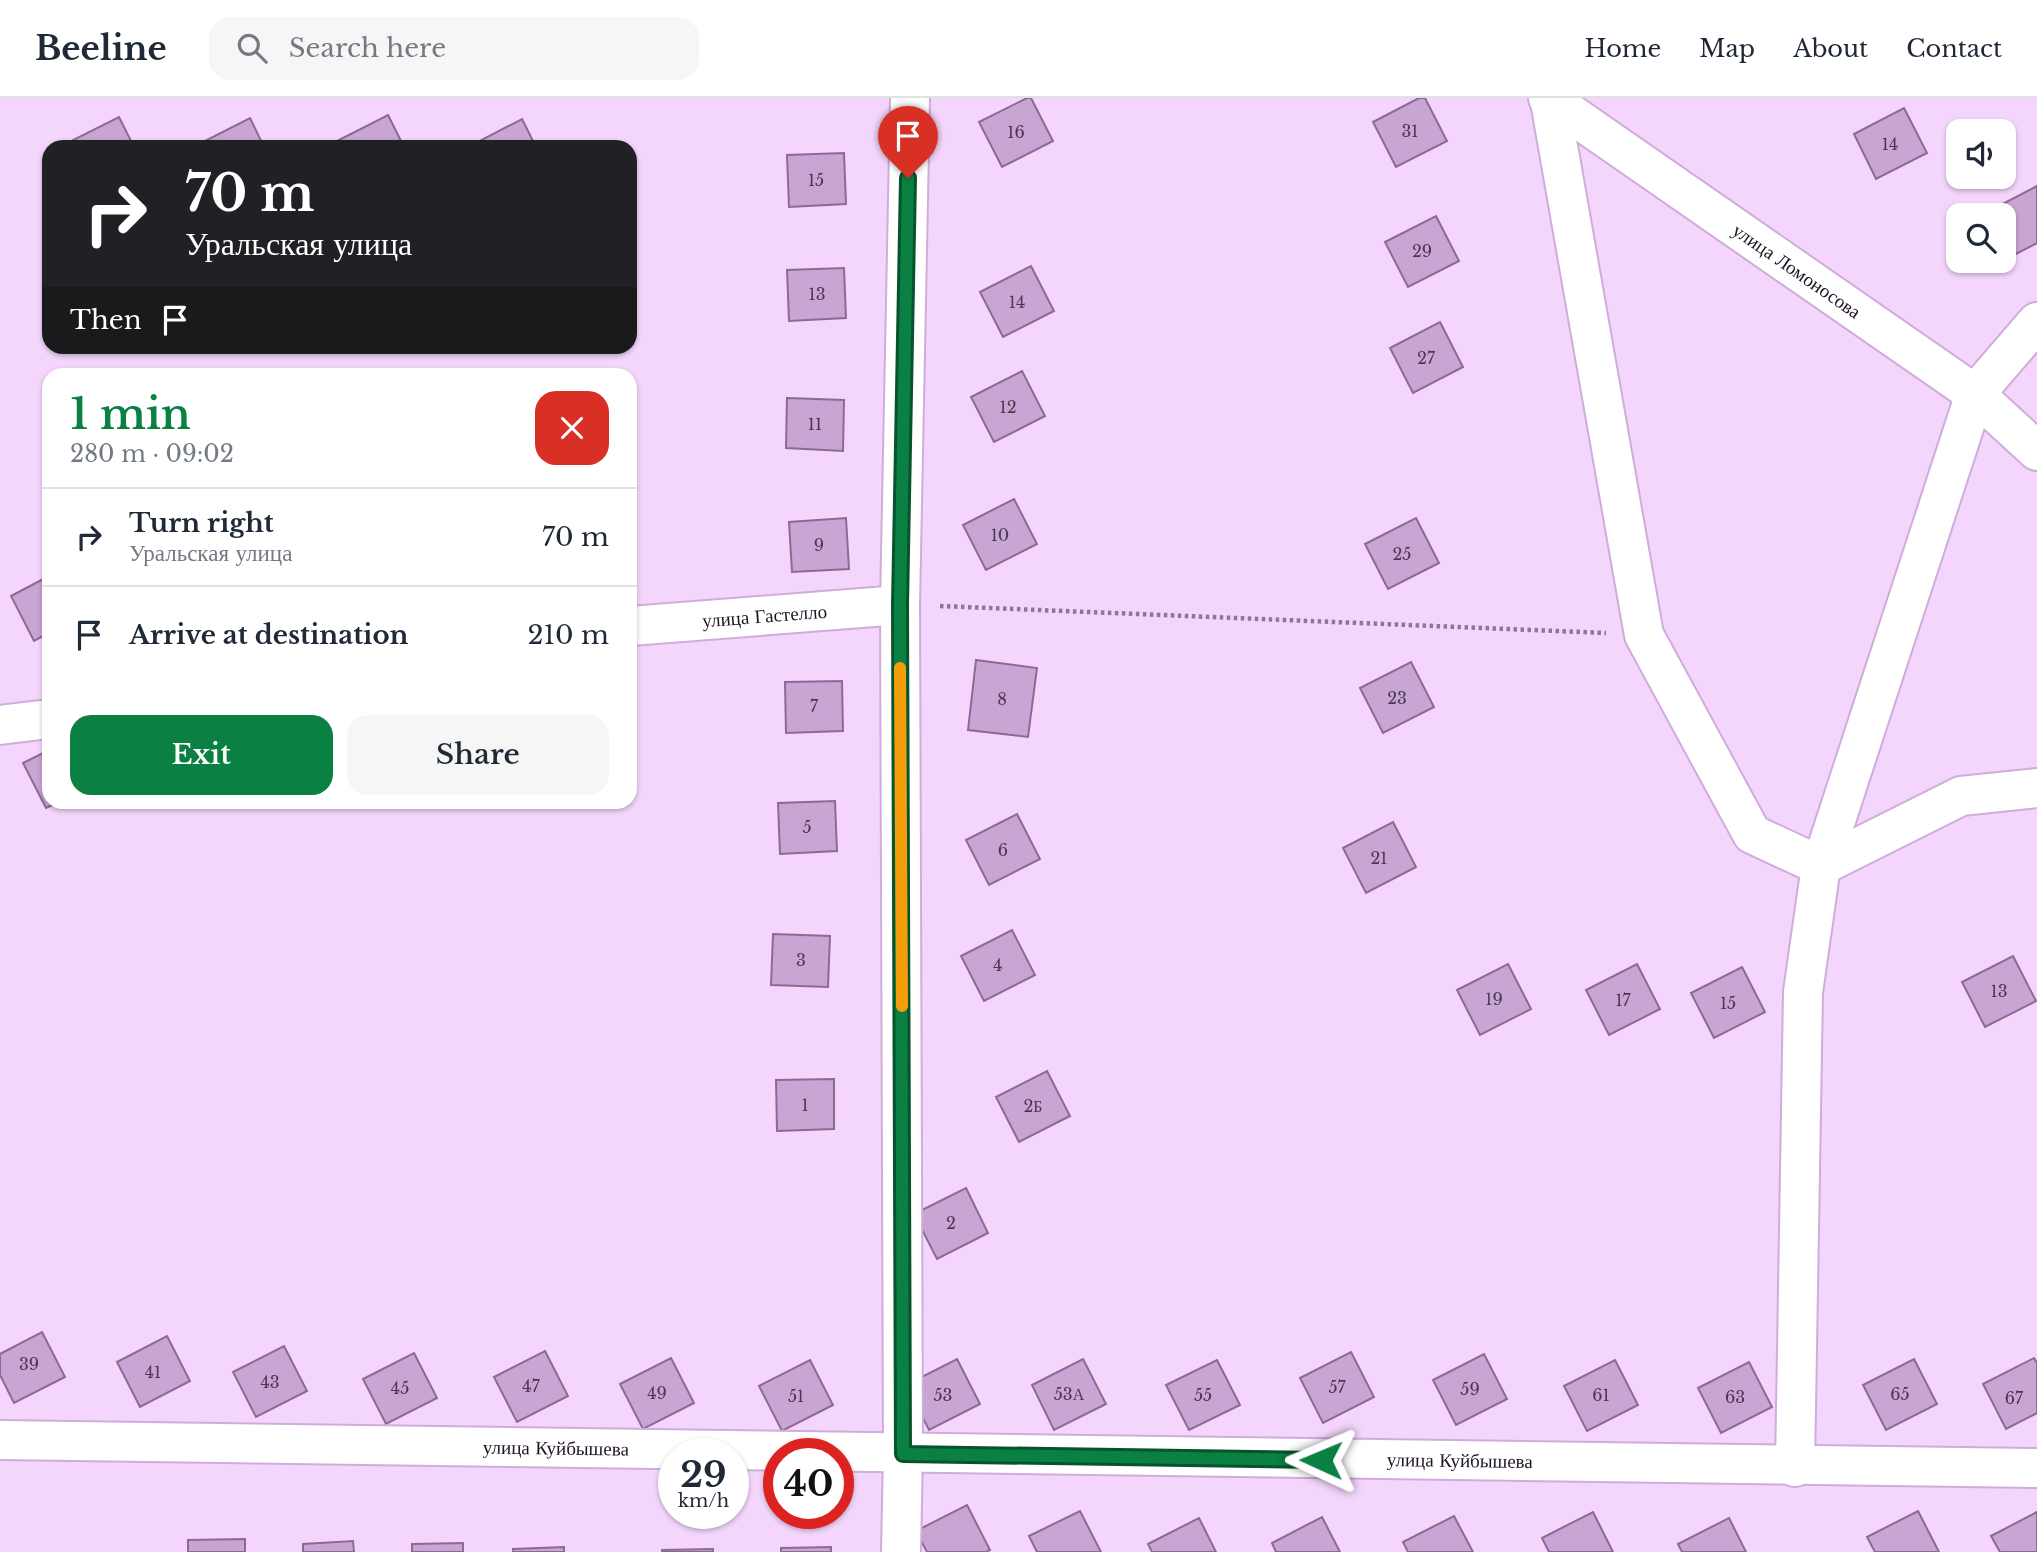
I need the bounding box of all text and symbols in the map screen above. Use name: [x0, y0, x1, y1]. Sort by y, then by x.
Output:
search box: [209, 17, 699, 80]
text: Beeline: [35, 28, 167, 69]
icon: search: [233, 29, 271, 67]
text: Search here: [289, 32, 446, 64]
text: Home: [1585, 34, 1661, 63]
text: Map: [1699, 34, 1755, 63]
text: About: [1793, 34, 1868, 63]
text: Contact: [1906, 34, 2002, 63]
pin: [878, 106, 938, 178]
icon: arrive: [889, 117, 927, 155]
map controls: [1946, 119, 2016, 273]
button: sound: [1946, 119, 2016, 189]
house number: 31: [1402, 121, 1419, 141]
house number: 16: [1007, 122, 1025, 142]
house number: 14: [1882, 134, 1898, 154]
text: 70 m: [185, 163, 315, 224]
icon: right: [70, 168, 161, 259]
house number: 15: [808, 170, 824, 190]
button: search: [1946, 203, 2016, 273]
street label: улица Ломоносова: [1728, 219, 1866, 324]
text: Уральская улица: [185, 224, 412, 264]
house number: 29: [1412, 241, 1432, 261]
house number: 13: [809, 284, 826, 304]
house number: 14: [1009, 292, 1025, 312]
icon: arrive: [156, 301, 194, 339]
text: Then: [70, 304, 142, 336]
house number: 27: [1417, 348, 1436, 368]
text: 1 min: [70, 388, 191, 440]
button: close: [535, 391, 609, 465]
house number: 12: [1000, 397, 1017, 417]
house number: 11: [808, 414, 822, 434]
text: 280 m · 09:02: [70, 440, 234, 468]
text: Turn right: [129, 507, 274, 539]
icon: right: [70, 518, 108, 556]
text: 70 m: [542, 521, 609, 553]
house number: 10: [991, 525, 1009, 545]
house number: 9: [814, 535, 824, 555]
text: Уральская улица: [129, 539, 292, 567]
house number: 25: [1393, 544, 1411, 564]
street label: улица Гастелло: [701, 600, 828, 632]
icon: arrive: [70, 616, 108, 654]
text: Arrive at destination: [129, 619, 409, 651]
text: 210 m: [527, 619, 609, 651]
house number: 23: [1387, 688, 1407, 708]
house number: 8: [997, 689, 1007, 709]
house number: 7: [810, 696, 819, 716]
button: Exit: [70, 715, 333, 795]
button: Share: [347, 715, 609, 795]
house number: 5: [802, 817, 812, 837]
house number: 6: [998, 840, 1008, 860]
house number: 21: [1371, 848, 1388, 868]
house number: 3: [796, 950, 806, 970]
house number: 4: [993, 955, 1003, 975]
house number: 13: [1991, 981, 2008, 1001]
house number: 19: [1485, 989, 1503, 1009]
house number: 17: [1615, 990, 1632, 1010]
house number: 15: [1720, 993, 1736, 1013]
house number: 1: [801, 1095, 809, 1115]
house number: 2Б: [1023, 1096, 1043, 1116]
house number: 2: [946, 1213, 956, 1233]
house number: 39: [19, 1354, 39, 1374]
house number: 41: [145, 1362, 161, 1382]
house number: 43: [260, 1372, 280, 1392]
house number: 47: [522, 1376, 541, 1396]
house number: 57: [1328, 1377, 1347, 1397]
house number: 45: [391, 1378, 409, 1398]
house number: 59: [1460, 1379, 1480, 1399]
house number: 49: [647, 1383, 667, 1403]
house number: 53А: [1054, 1384, 1085, 1404]
house number: 65: [1890, 1384, 1910, 1404]
house number: 53: [934, 1385, 952, 1405]
house number: 55: [1194, 1385, 1212, 1405]
house number: 61: [1592, 1385, 1610, 1405]
house number: 51: [788, 1386, 804, 1406]
house number: 63: [1725, 1387, 1745, 1407]
house number: 67: [2005, 1388, 2024, 1408]
position arrow: [1284, 1423, 1358, 1497]
street label: улица Куйбышева: [483, 1436, 630, 1461]
speed limit sign: 40: [763, 1438, 854, 1529]
street label: улица Куйбышева: [1387, 1448, 1534, 1473]
text: 29: [680, 1453, 727, 1496]
text: km/h: [678, 1490, 729, 1512]

